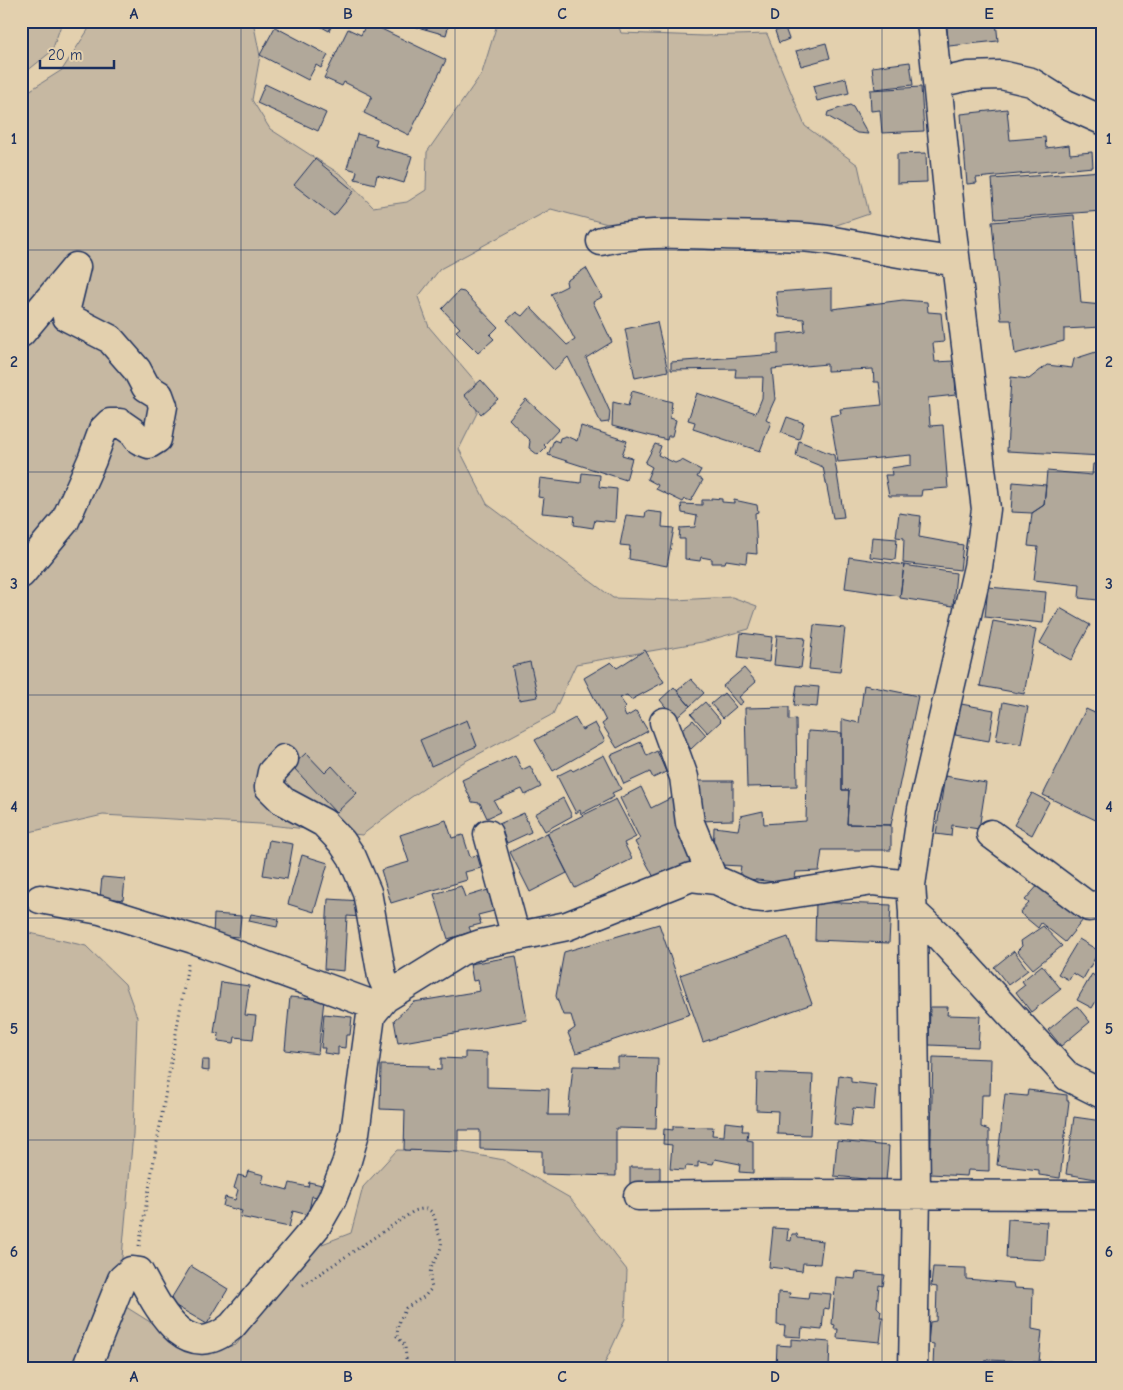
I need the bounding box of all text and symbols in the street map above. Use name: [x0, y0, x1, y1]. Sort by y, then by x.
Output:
text: A: [130, 5, 139, 23]
text: B: [343, 5, 353, 23]
text: C: [557, 5, 567, 23]
text: D: [770, 5, 780, 23]
text: E: [984, 5, 994, 23]
scale bar: [40, 38, 114, 70]
text: 20 m: [48, 46, 82, 64]
text: 1: [11, 130, 17, 148]
text: 1: [1106, 130, 1112, 148]
text: 2: [10, 353, 18, 371]
text: 2: [1105, 353, 1113, 371]
text: 3: [10, 575, 18, 593]
text: 3: [1105, 575, 1113, 593]
text: 4: [10, 798, 18, 816]
text: 4: [1105, 798, 1113, 816]
text: 5: [10, 1020, 18, 1038]
text: 5: [1105, 1020, 1113, 1038]
text: 6: [10, 1243, 18, 1261]
text: 6: [1105, 1243, 1113, 1261]
text: A: [130, 1368, 139, 1386]
text: B: [343, 1368, 353, 1386]
text: C: [557, 1368, 567, 1386]
text: D: [770, 1368, 780, 1386]
text: E: [984, 1368, 994, 1386]

